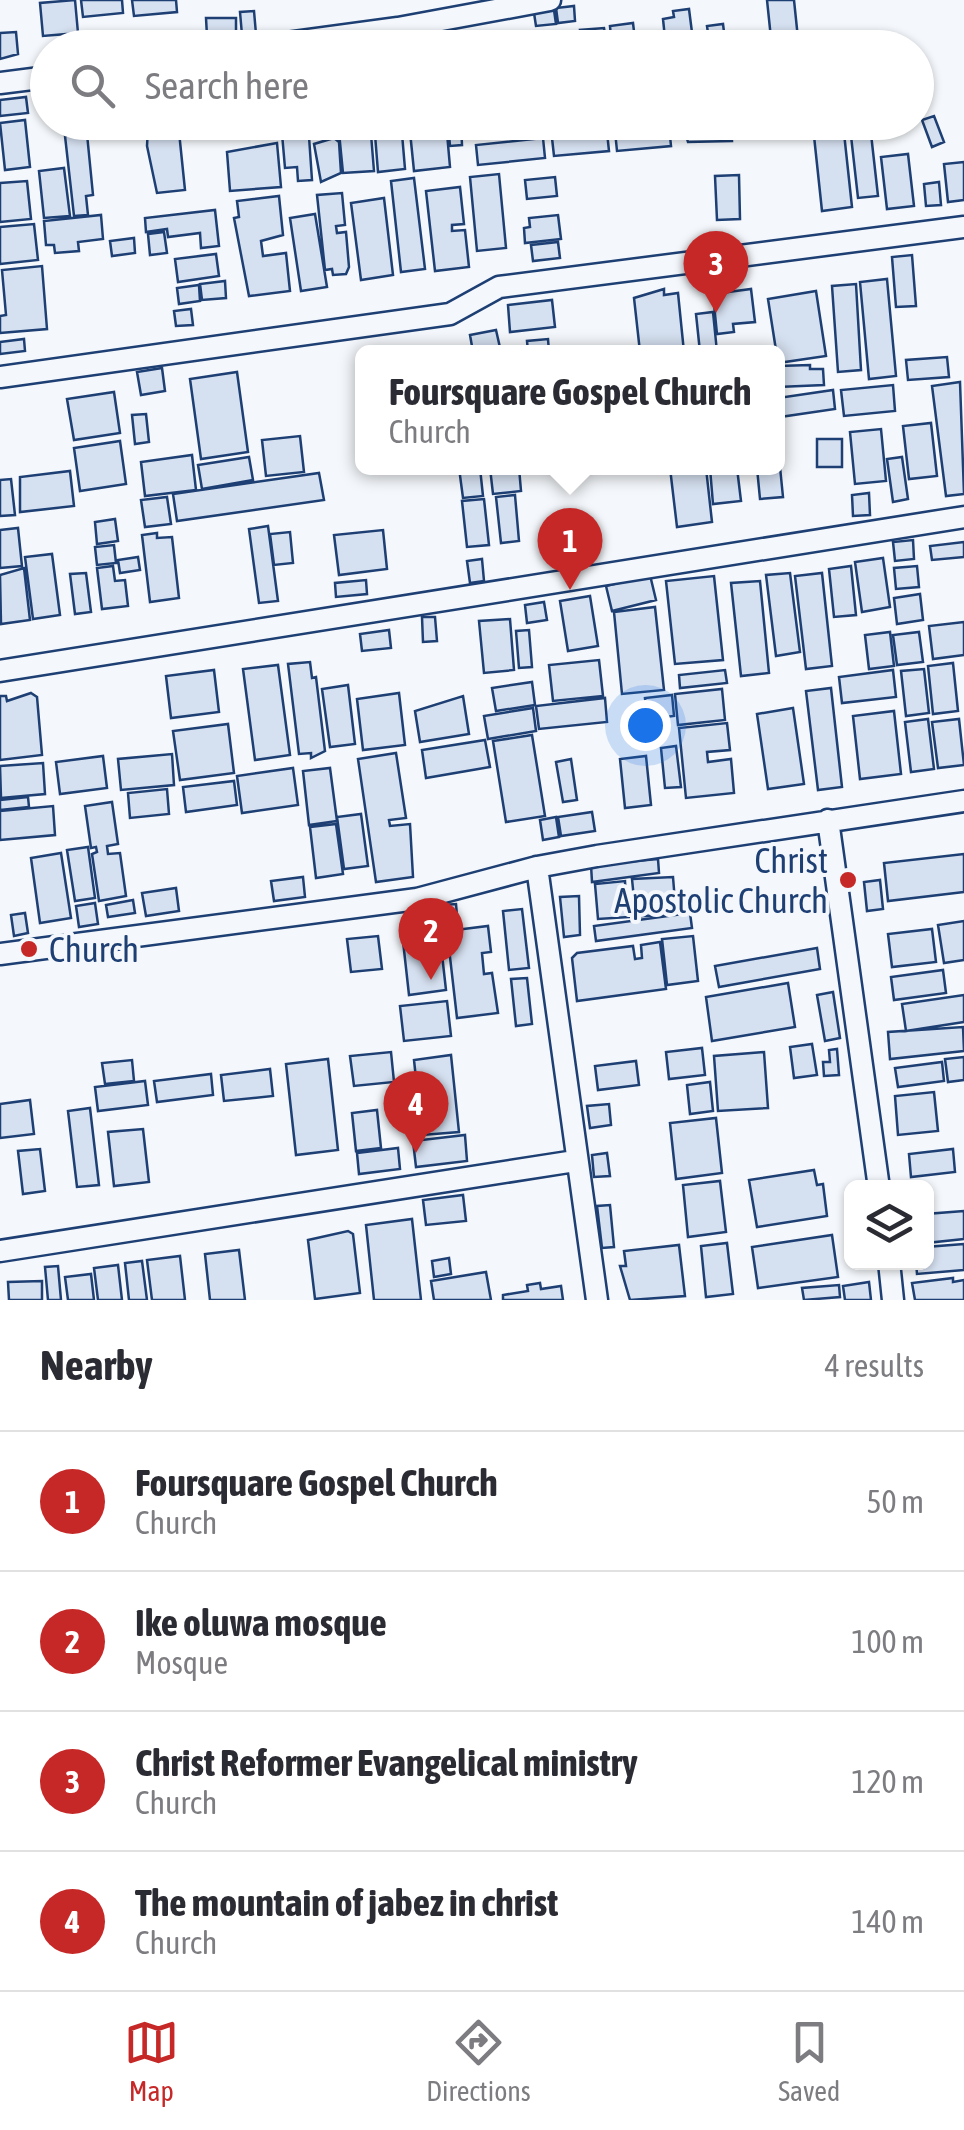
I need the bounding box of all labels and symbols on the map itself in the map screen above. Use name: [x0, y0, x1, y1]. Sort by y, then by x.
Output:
pin: 3: [684, 230, 748, 313]
pin: 1: [538, 508, 602, 590]
your location: [620, 700, 671, 751]
place label: Christ Apostolic Church: [614, 840, 828, 920]
marker: Christ Apostolic Church: [837, 869, 859, 891]
pin: 2: [398, 898, 464, 980]
place label: Church: [49, 929, 139, 969]
marker: Church: [18, 938, 40, 960]
pin: 4: [384, 1070, 448, 1153]

